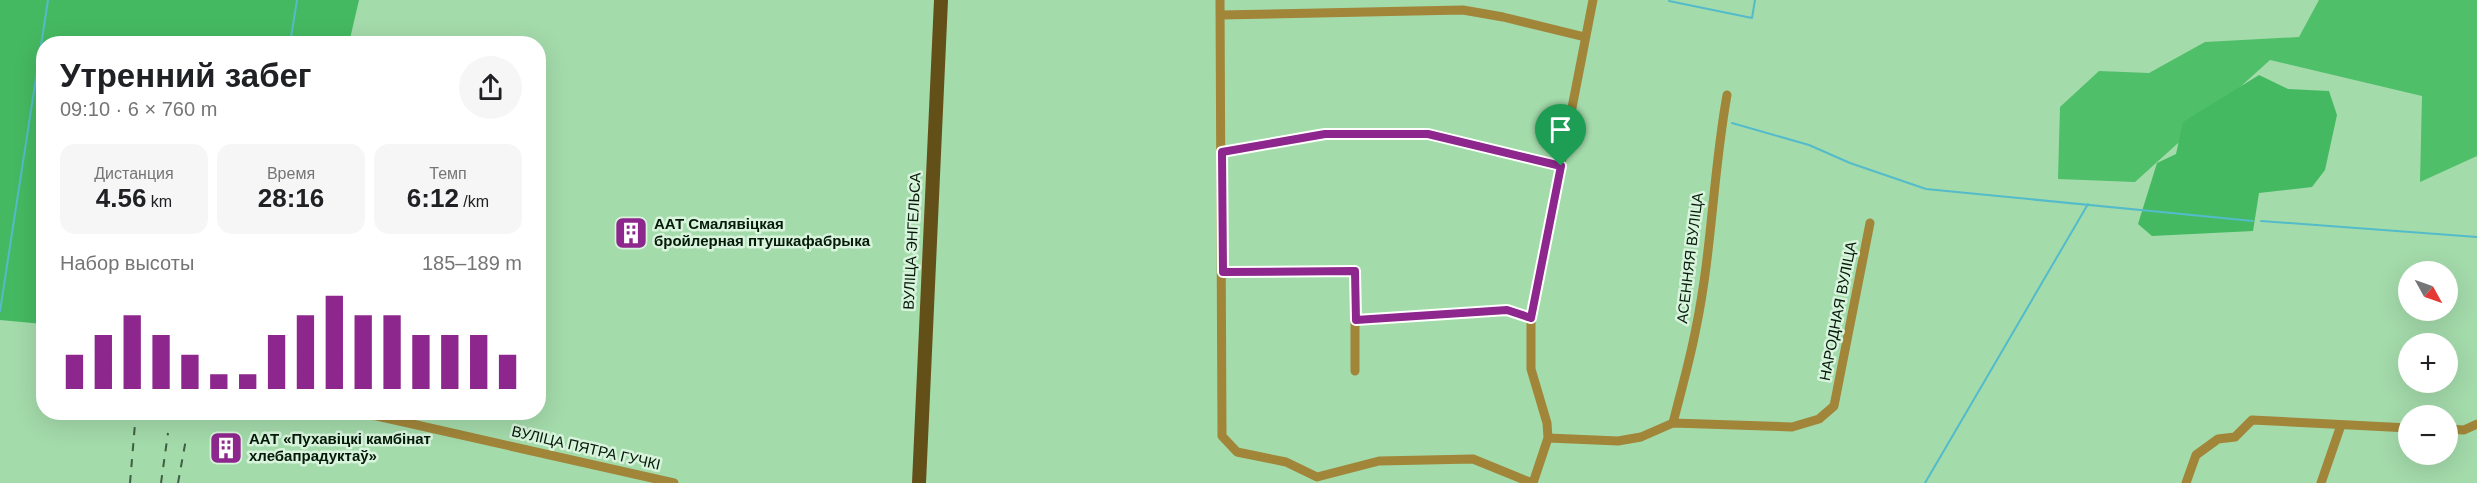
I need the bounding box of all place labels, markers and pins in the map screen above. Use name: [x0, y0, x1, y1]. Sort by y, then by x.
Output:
pin: [1535, 104, 1586, 166]
building icon: ААТ Смалявіцкая бройлерная птушкафабрыка: [613, 215, 649, 251]
place label: ААТ Смалявіцкая бройлерная птушкафабрыка: [654, 215, 871, 249]
building icon: ААТ «Пухавіцкі камбінат хлебапрадуктаў»: [208, 430, 244, 466]
place label: ААТ «Пухавіцкі камбінат хлебапрадуктаў»: [249, 430, 431, 464]

